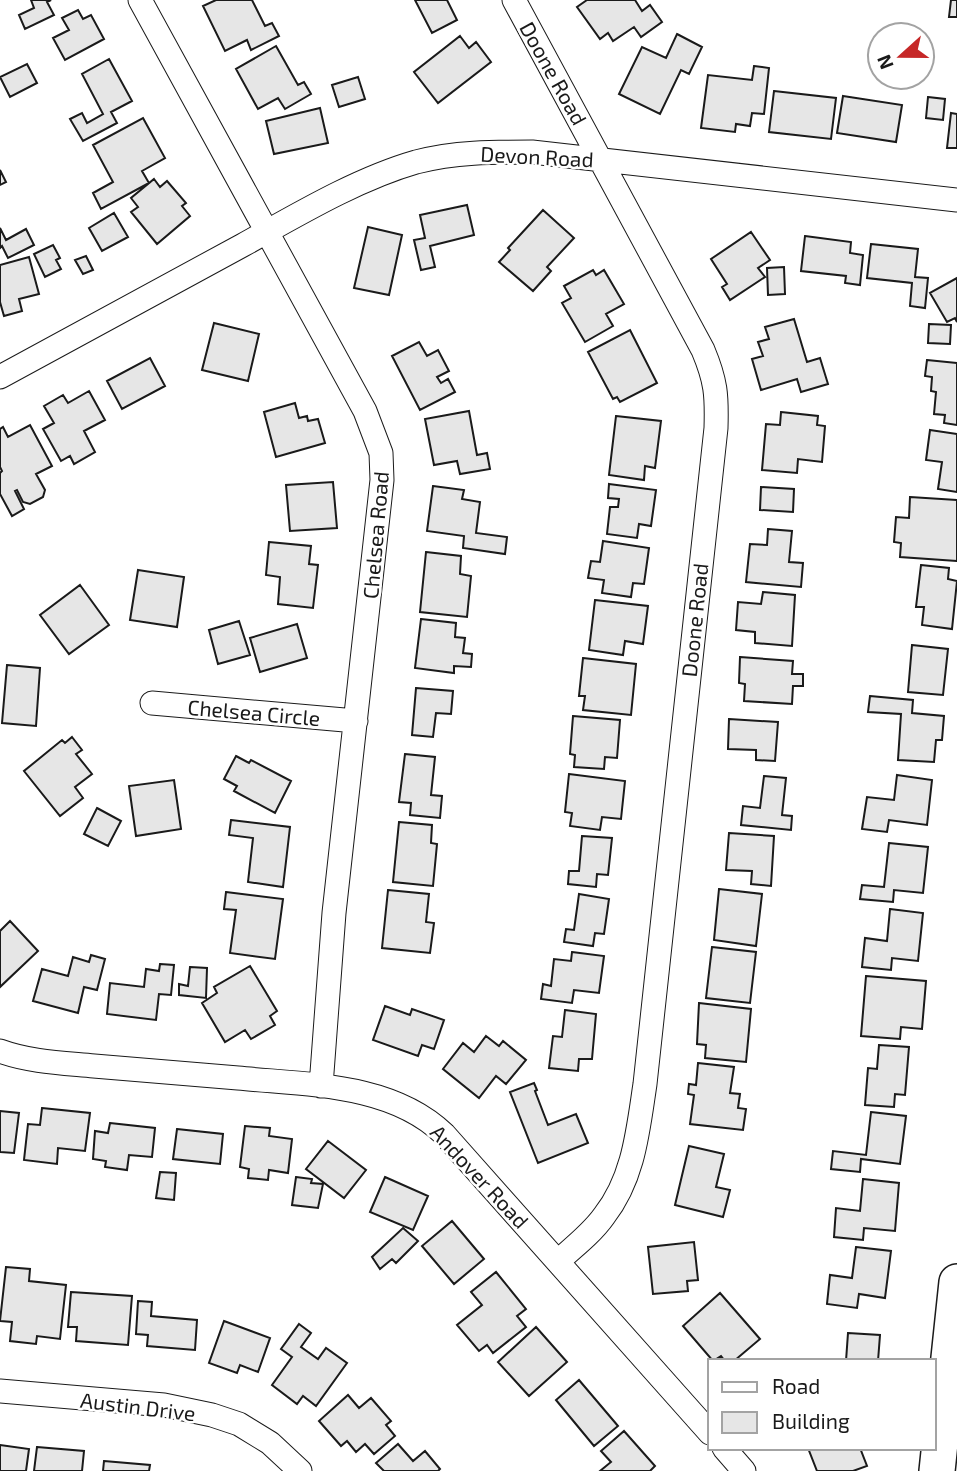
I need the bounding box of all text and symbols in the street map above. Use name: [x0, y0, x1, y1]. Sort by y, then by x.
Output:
street label: Doone Road: [515, 17, 593, 129]
north arrow: [866, 21, 936, 91]
text: N: [871, 52, 898, 73]
street label: Devon Road: [480, 141, 594, 171]
street label: Chelsea Road: [357, 470, 393, 600]
street label: Doone Road: [676, 562, 712, 678]
street label: Chelsea Circle: [187, 694, 321, 730]
street label: Andover Road: [426, 1119, 534, 1233]
legend: [708, 1359, 936, 1450]
text: Road: [772, 1373, 820, 1398]
street label: Austin Drive: [79, 1387, 197, 1425]
text: Building: [772, 1408, 850, 1433]

